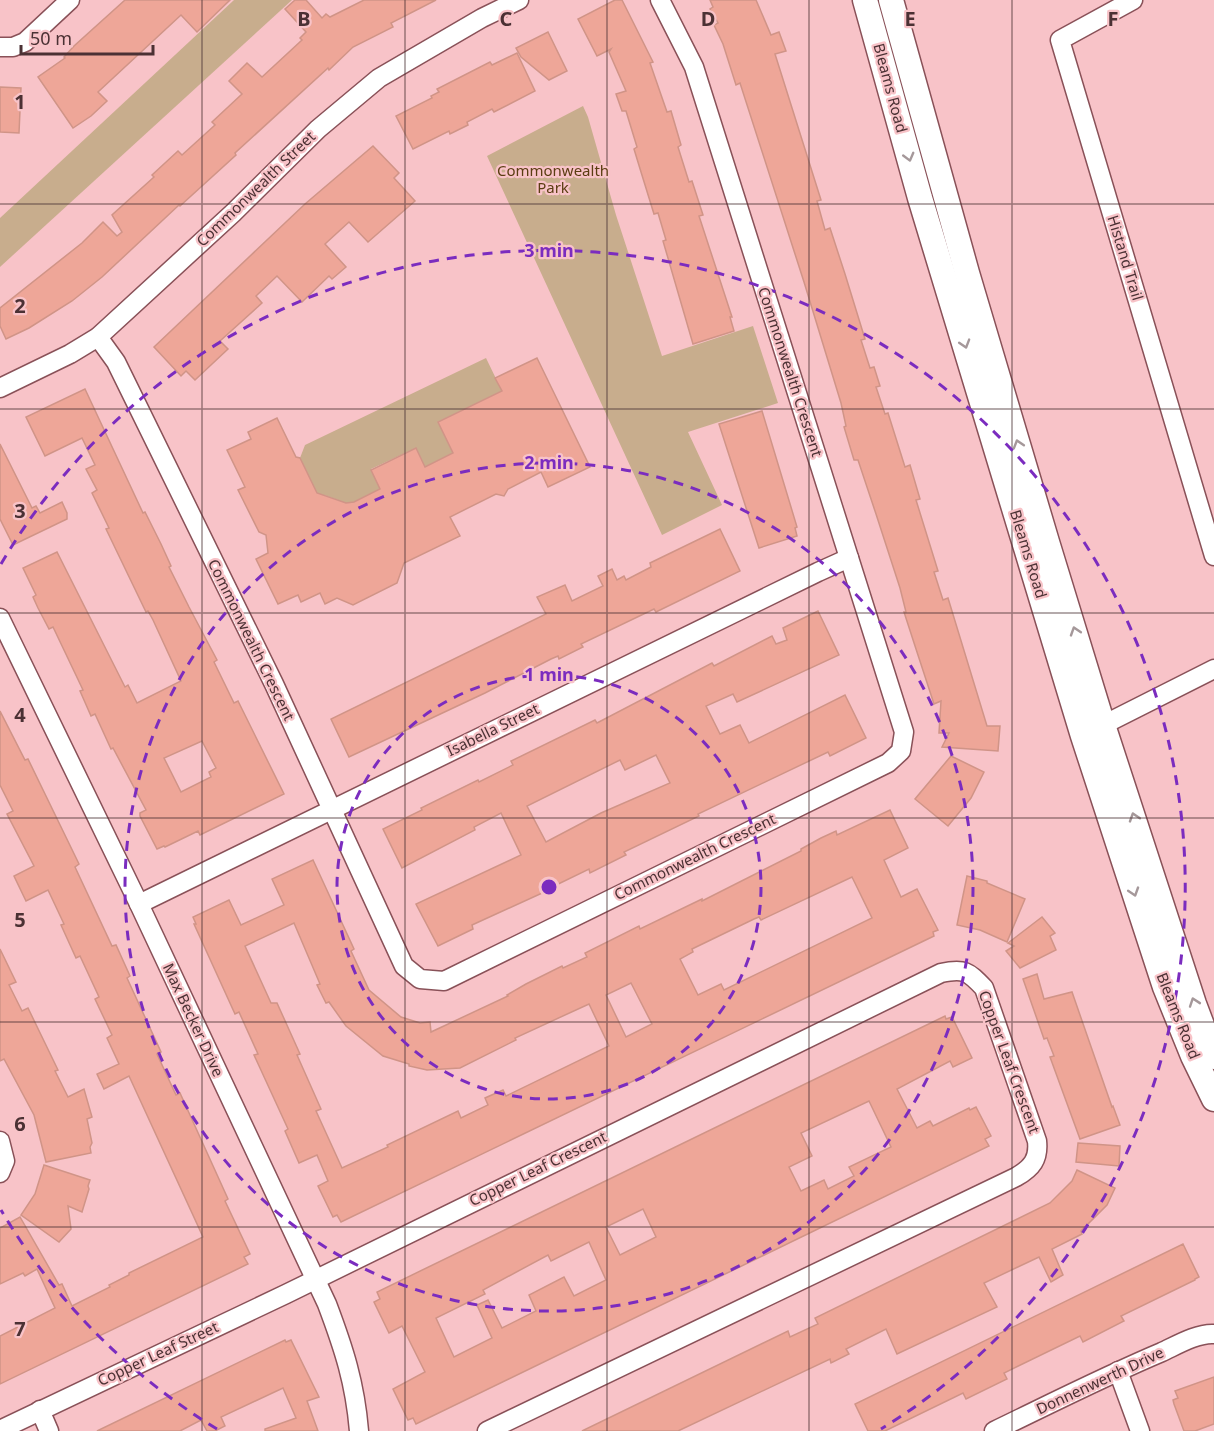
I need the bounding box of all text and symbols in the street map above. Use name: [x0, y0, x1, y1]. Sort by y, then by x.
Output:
text: B: [297, 5, 311, 32]
text: C: [500, 5, 513, 32]
text: D: [701, 5, 715, 32]
text: E: [904, 5, 916, 32]
text: F: [1108, 5, 1118, 32]
scale bar: [21, 18, 153, 56]
text: 50 m: [30, 26, 72, 50]
street label: Bleams Road: [869, 41, 912, 135]
text: 1: [14, 88, 26, 115]
street label: Commonwealth Street: [192, 126, 319, 250]
one-way arrow: [902, 152, 914, 162]
park label: Commonwealth Park: [497, 160, 609, 197]
street label: Histand Trail: [1104, 213, 1148, 303]
text: 3 min: [524, 238, 574, 262]
street label: Commonwealth Crescent: [754, 284, 828, 460]
text: 2: [14, 292, 26, 319]
one-way arrow: [958, 338, 970, 349]
one-way arrow: [1013, 439, 1025, 450]
text: 2 min: [524, 450, 574, 474]
text: 3: [14, 497, 26, 524]
street label: Bleams Road: [1006, 507, 1052, 600]
street label: Commonwealth Crescent: [204, 555, 300, 724]
one-way arrow: [1070, 626, 1082, 637]
text: 1 min: [524, 662, 574, 686]
street label: Isabella Street: [443, 698, 543, 760]
text: 4: [14, 701, 26, 728]
street label: Commonwealth Crescent: [610, 808, 779, 904]
one-way arrow: [1128, 812, 1141, 823]
centre of rings: [539, 877, 559, 897]
one-way arrow: [1126, 886, 1139, 897]
text: 5: [14, 906, 26, 933]
street label: Max Becker Drive: [159, 960, 229, 1080]
street label: Bleams Road: [1152, 969, 1205, 1062]
street label: Copper Leaf Crescent: [975, 987, 1045, 1136]
one-way arrow: [1188, 997, 1201, 1008]
text: 6: [14, 1110, 26, 1137]
street label: Copper Leaf Crescent: [465, 1126, 610, 1210]
text: 7: [14, 1315, 26, 1342]
street label: Copper Leaf Street: [94, 1316, 222, 1390]
street label: Donnenwerth Drive: [1033, 1342, 1167, 1418]

